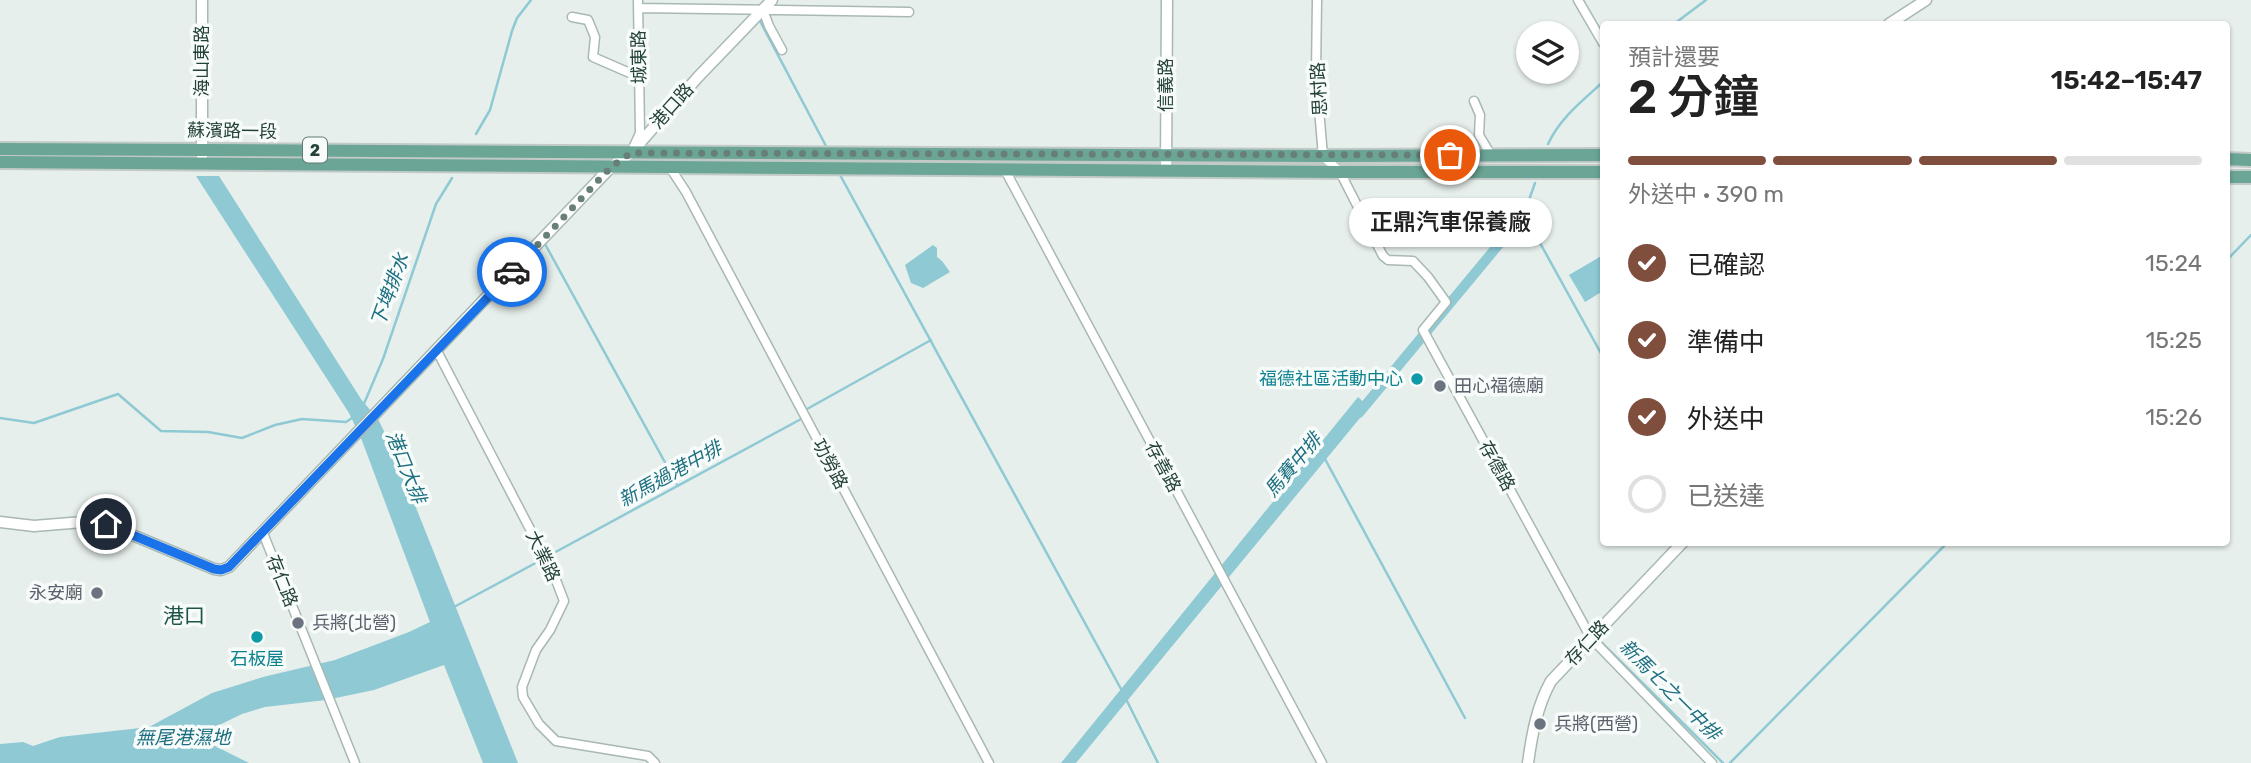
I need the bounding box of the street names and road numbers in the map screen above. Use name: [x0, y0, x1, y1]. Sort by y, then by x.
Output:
street label: 海山東路: [191, 25, 213, 97]
street label: 城東路: [628, 30, 650, 84]
street label: 信義路: [1155, 58, 1177, 112]
street label: 思村路: [1307, 61, 1331, 117]
street label: 港口路: [646, 79, 698, 133]
street label: 蘇濱路一段: [187, 119, 277, 143]
road number: 2: [303, 138, 327, 162]
street label: 功勞路: [808, 435, 852, 493]
street label: 存德路: [1474, 437, 1520, 495]
street label: 存善路: [1141, 438, 1185, 496]
street label: 大業路: [521, 527, 565, 585]
street label: 存仁路: [262, 552, 302, 610]
street label: 存仁路: [1561, 616, 1613, 670]

